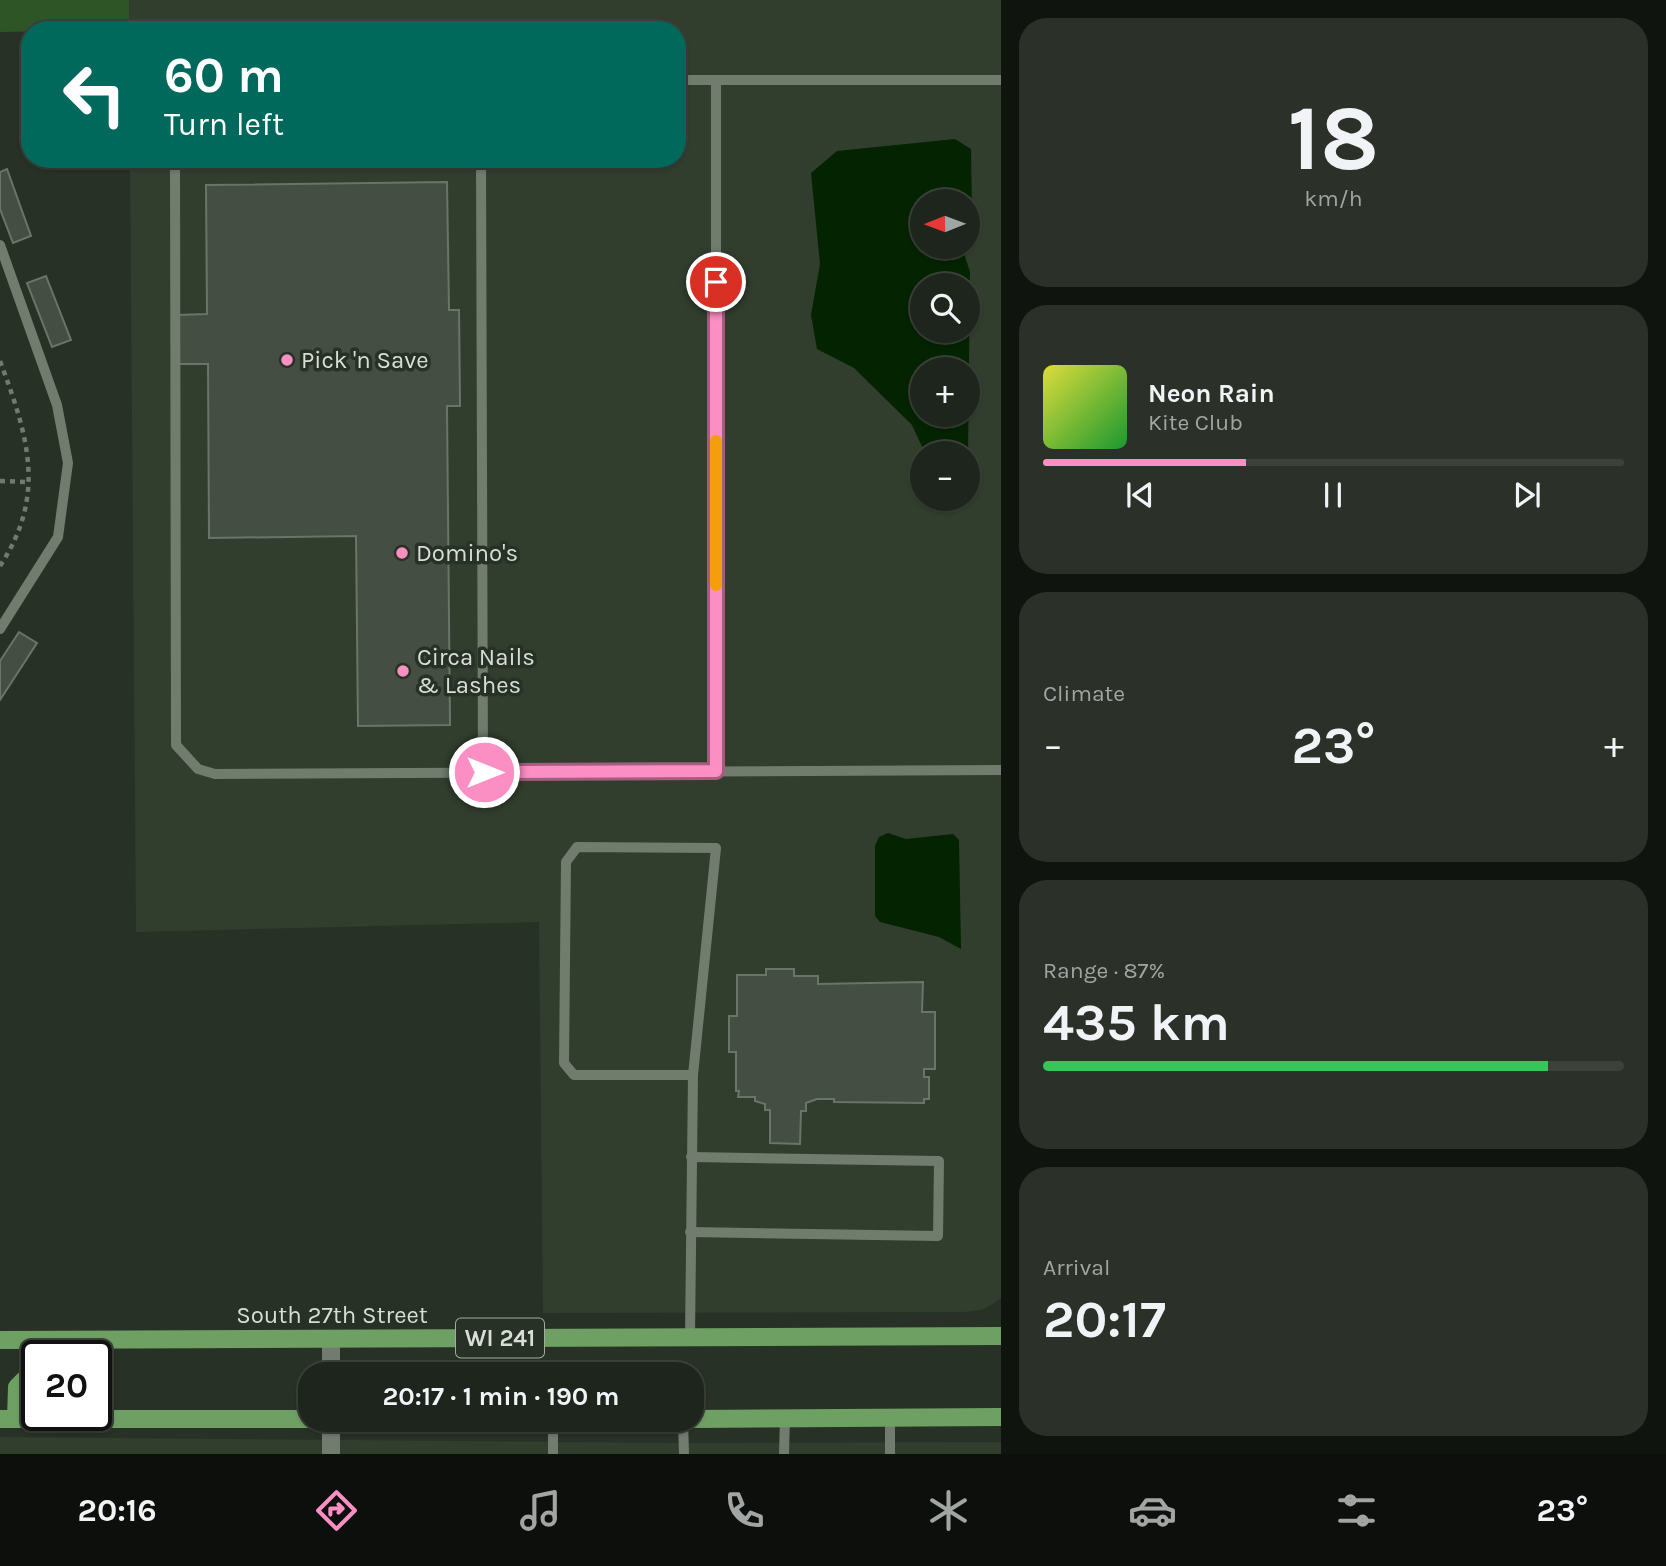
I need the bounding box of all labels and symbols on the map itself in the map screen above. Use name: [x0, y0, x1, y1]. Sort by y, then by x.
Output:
north arrow: [910, 189, 980, 259]
pin: [686, 252, 746, 312]
place label: Pick 'n Save: [301, 346, 429, 374]
marker: Pick 'n Save: [279, 352, 295, 368]
place label: Domino's: [416, 539, 518, 567]
marker: Domino's: [394, 545, 410, 561]
place label: Circa Nails & Lashes: [417, 643, 535, 699]
marker: Circa Nails & Lashes: [395, 663, 411, 679]
position arrow: [447, 735, 521, 809]
street label: South 27th Street: [236, 1301, 428, 1329]
road number: WI 241: [456, 1318, 544, 1358]
speed limit sign: 20: [21, 1340, 112, 1431]

